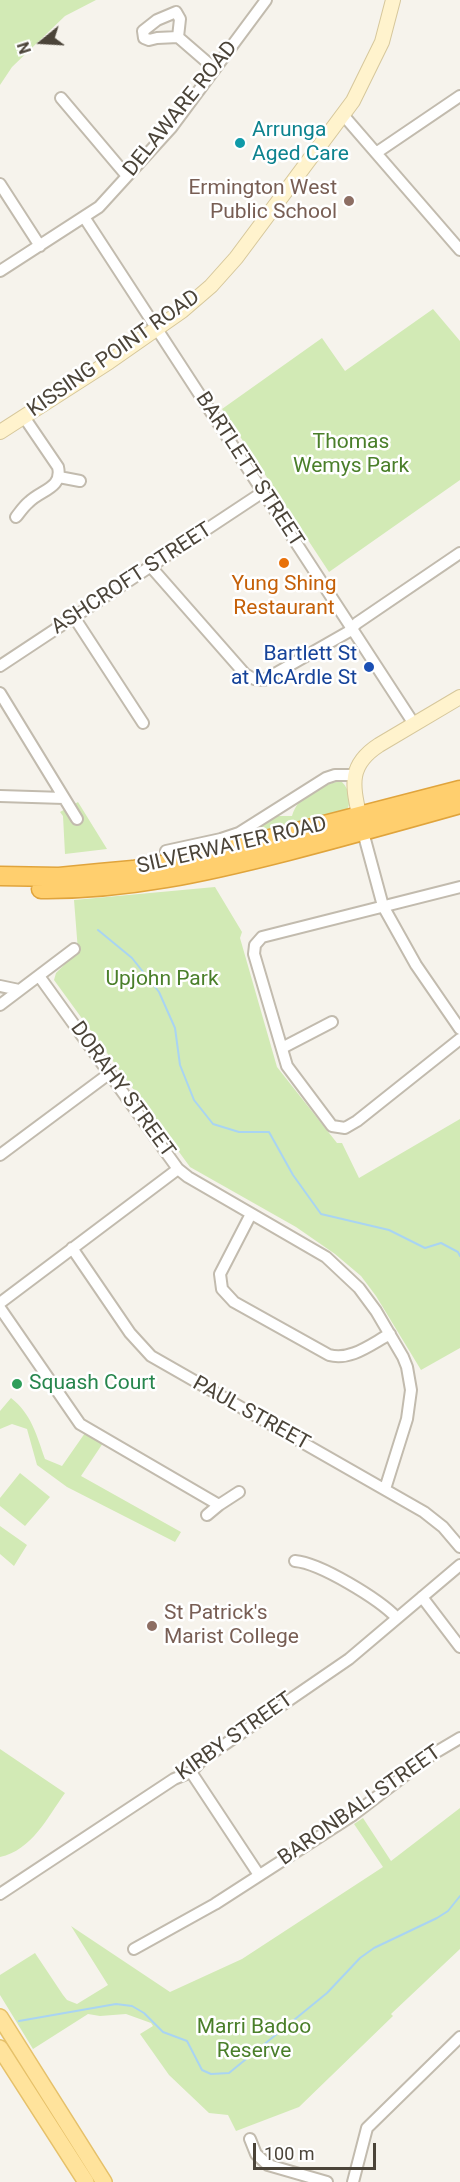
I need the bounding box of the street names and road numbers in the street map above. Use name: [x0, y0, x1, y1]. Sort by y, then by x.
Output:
street label: DELAWARE ROAD: [119, 36, 243, 182]
street label: KISSING POINT ROAD: [23, 285, 205, 423]
street label: BARTLETT STREET: [189, 388, 309, 552]
street label: ASHCROFT STREET: [47, 518, 217, 640]
street label: SILVERWATER ROAD: [135, 812, 329, 880]
street label: DORAHY STREET: [64, 1017, 180, 1163]
street label: PAUL STREET: [188, 1371, 314, 1457]
street label: KIRBY STREET: [172, 1687, 298, 1787]
street label: BARONBALI STREET: [274, 1740, 446, 1872]

